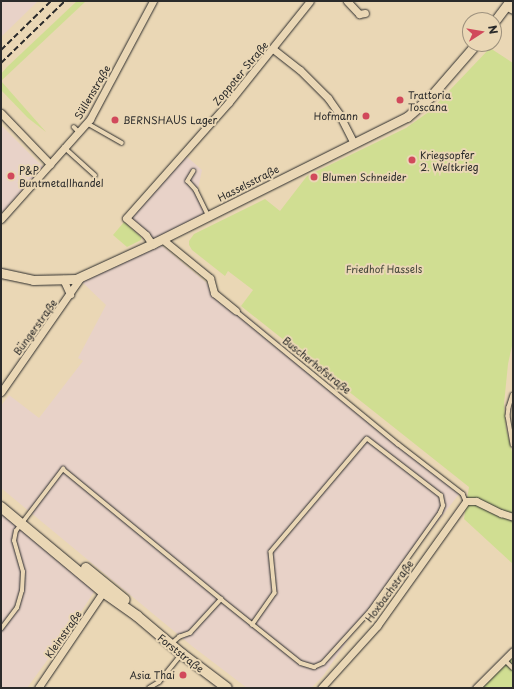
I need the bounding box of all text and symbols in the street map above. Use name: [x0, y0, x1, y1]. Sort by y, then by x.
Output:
north arrow: [462, 12, 502, 52]
text: N: [484, 24, 502, 36]
street label: Zoppoter Straße: [210, 39, 270, 107]
street label: Süllenstraße: [72, 63, 112, 121]
place label: Trattoria Toscana: [408, 88, 451, 112]
marker: Trattoria Toscana: [395, 95, 405, 105]
place label: Hofmann: [314, 110, 358, 122]
marker: Hofmann: [361, 111, 371, 121]
place label: BERNSHAUS Lager: [123, 114, 218, 126]
marker: BERNSHAUS Lager: [110, 115, 120, 125]
place label: Kriegsopfer 2. Weltkrieg: [420, 148, 479, 172]
marker: Kriegsopfer 2. Weltkrieg: [407, 155, 417, 165]
street label: Hasselsstraße: [215, 162, 281, 204]
place label: P&P Buntmetallhandel: [19, 164, 103, 188]
marker: P&P Buntmetallhandel: [6, 171, 16, 181]
place label: Blumen Schneider: [322, 171, 407, 183]
marker: Blumen Schneider: [309, 172, 319, 182]
park label: Friedhof Hassels: [345, 263, 423, 275]
street label: Büngerstraße: [11, 297, 59, 357]
street label: Buscherhofstraße: [281, 334, 353, 396]
street label: Hoxbachstraße: [362, 558, 416, 624]
street label: Kleinstraße: [42, 608, 84, 660]
street label: Forststraße: [156, 631, 206, 675]
place label: Asia Thai: [130, 669, 175, 681]
marker: Asia Thai: [178, 670, 188, 680]

